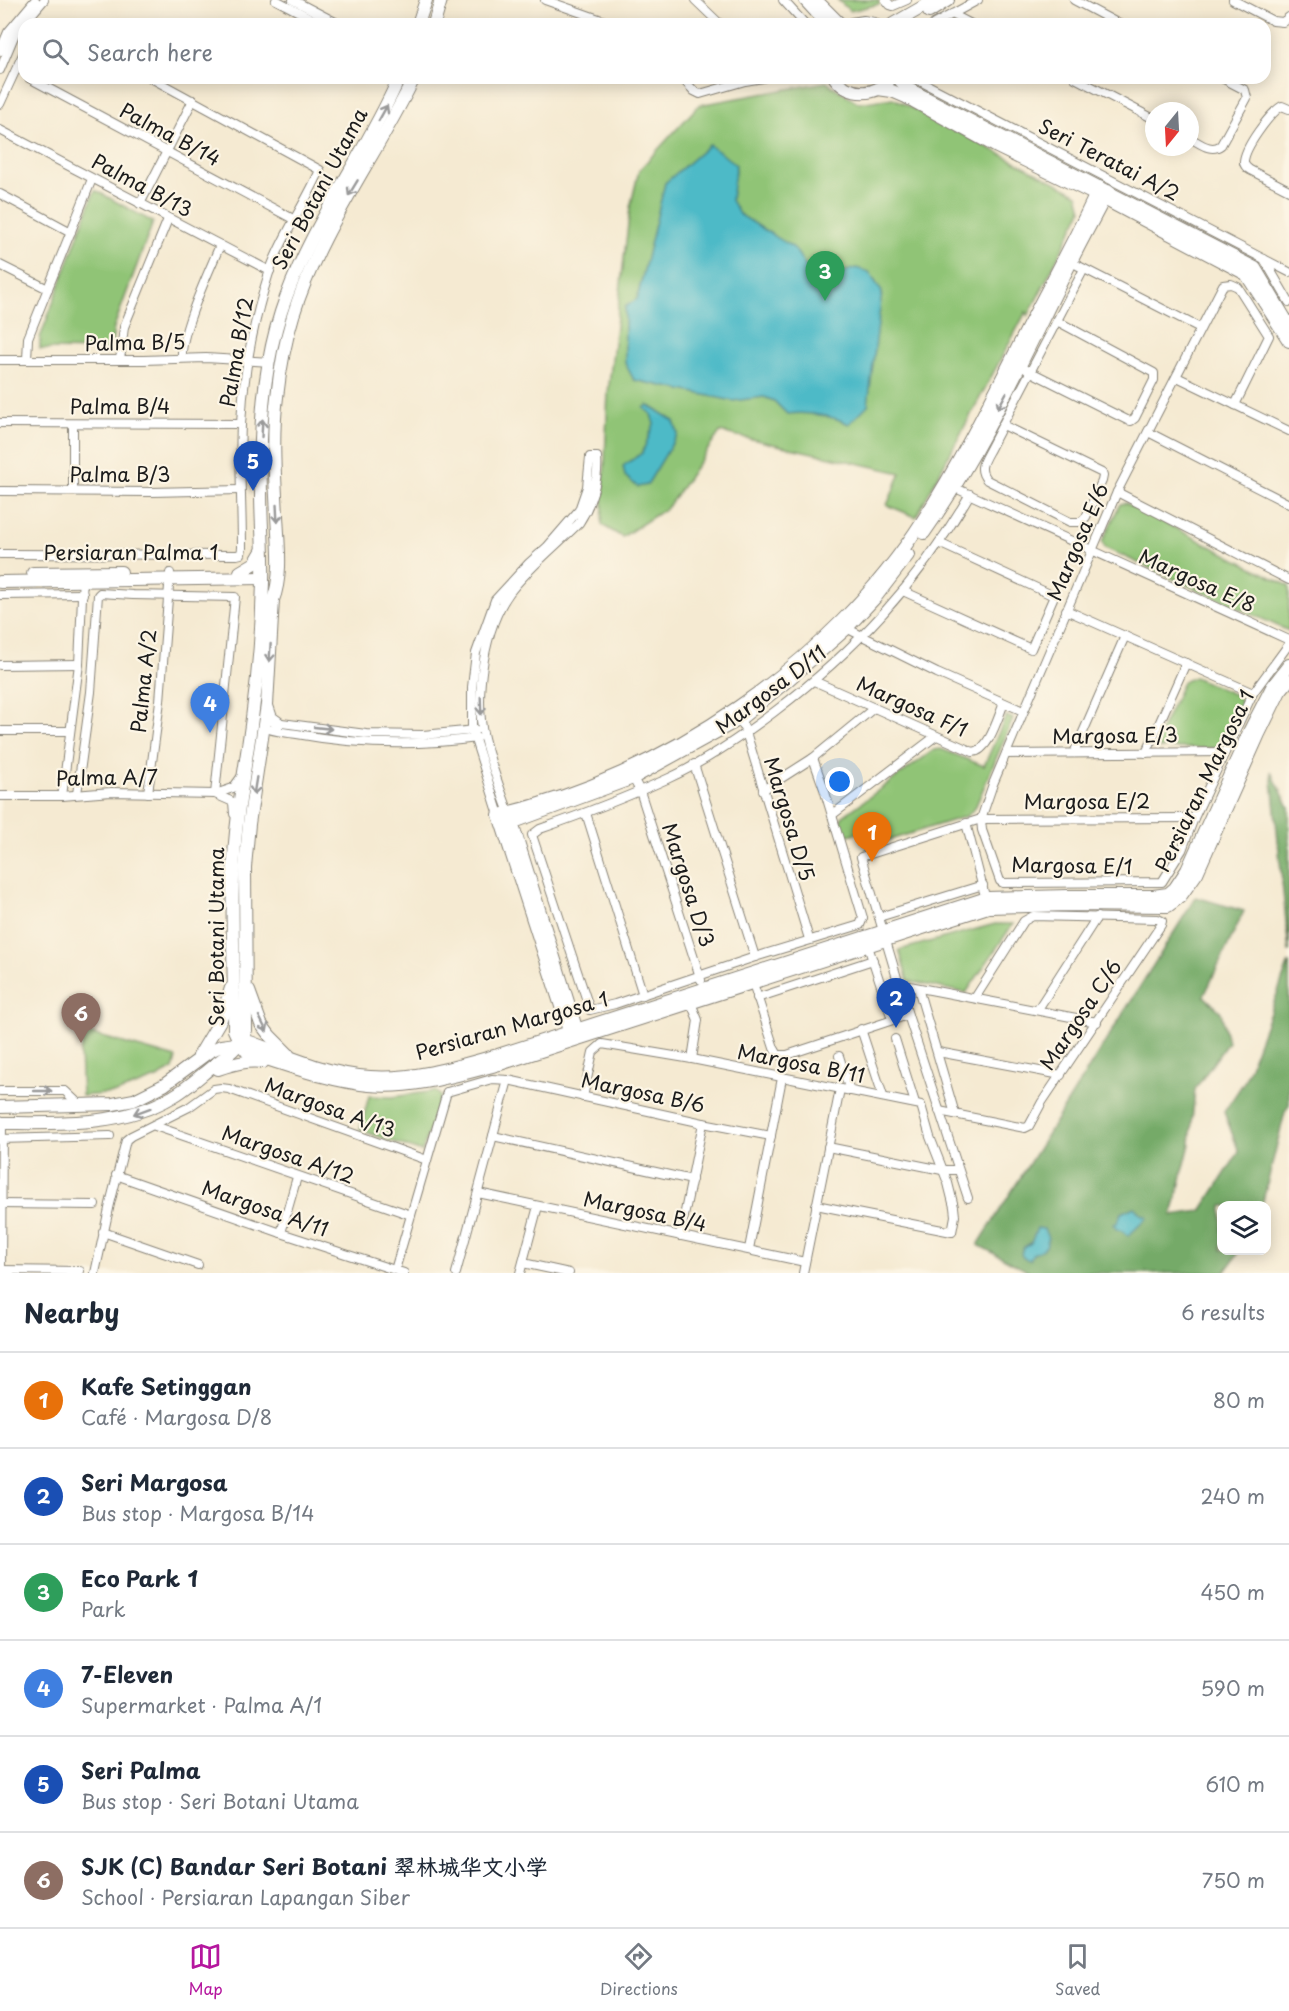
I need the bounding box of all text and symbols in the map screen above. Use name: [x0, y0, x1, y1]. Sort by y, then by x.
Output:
search box: [18, 18, 1271, 84]
icon: search: [39, 35, 72, 68]
text: Search here: [87, 35, 213, 68]
street label: Palma B/14: [115, 95, 226, 173]
street label: Seri Botani Utama: [264, 102, 375, 275]
north arrow: [1145, 102, 1199, 156]
one-way arrow: [377, 105, 389, 122]
street label: Seri Teratai A/2: [1034, 111, 1185, 208]
street label: Palma B/13: [87, 146, 198, 224]
one-way arrow: [347, 179, 359, 196]
pin: 3: [806, 252, 844, 301]
street label: Palma B/12: [212, 295, 260, 409]
street label: Palma B/5: [84, 326, 186, 358]
street label: Palma B/4: [70, 391, 170, 421]
one-way arrow: [996, 392, 1007, 410]
one-way arrow: [256, 419, 267, 439]
pin: 5: [234, 442, 272, 491]
street label: Palma B/3: [69, 459, 171, 489]
street label: Margosa E/6: [1039, 478, 1115, 605]
one-way arrow: [271, 504, 282, 524]
street label: Persiaran Palma 1: [44, 537, 218, 567]
street label: Margosa E/8: [1134, 541, 1261, 619]
street label: Palma A/2: [123, 628, 163, 734]
street label: Margosa D/11: [709, 637, 832, 741]
one-way arrow: [264, 642, 275, 662]
street label: Margosa F/1: [852, 668, 973, 744]
pin: 4: [190, 684, 230, 733]
street label: Persiaran Margosa 1: [1147, 684, 1261, 877]
one-way arrow: [476, 695, 487, 715]
street label: Margosa E/3: [1052, 719, 1178, 751]
one-way arrow: [312, 723, 332, 734]
street label: Margosa D/5: [757, 753, 823, 884]
street label: Palma A/7: [56, 761, 158, 793]
your location: [825, 767, 854, 796]
one-way arrow: [249, 776, 260, 795]
street label: Margosa E/2: [1024, 786, 1150, 816]
pin: 1: [852, 812, 892, 862]
street label: Margosa D/3: [655, 819, 723, 950]
street label: Seri Botani Utama: [201, 847, 231, 1027]
street label: Margosa E/1: [1011, 849, 1133, 881]
street label: Margosa C/6: [1032, 953, 1128, 1076]
pin: 2: [876, 978, 916, 1028]
street label: Persiaran Margosa 1: [412, 983, 612, 1067]
pin: 6: [62, 994, 100, 1043]
one-way arrow: [257, 1015, 269, 1033]
street label: Margosa B/11: [735, 1036, 868, 1090]
street label: Margosa B/6: [579, 1064, 708, 1120]
street label: Margosa A/13: [261, 1069, 400, 1145]
one-way arrow: [33, 1085, 53, 1097]
one-way arrow: [133, 1106, 152, 1117]
street label: Margosa A/12: [218, 1117, 359, 1191]
street label: Margosa A/11: [198, 1172, 333, 1244]
street label: Margosa B/4: [581, 1183, 710, 1239]
map controls: [1217, 1201, 1271, 1255]
button: layers: [1217, 1201, 1271, 1255]
text: Nearby: [24, 1293, 119, 1332]
text: 6 results: [1181, 1297, 1265, 1327]
text: Kafe Setinggan: [81, 1369, 252, 1402]
text: 1: [39, 1385, 48, 1415]
text: 80 m: [1213, 1385, 1265, 1415]
text: Café · Margosa D/8: [81, 1402, 272, 1432]
text: Seri Margosa: [81, 1465, 228, 1498]
text: 2: [36, 1481, 51, 1511]
text: 240 m: [1200, 1481, 1265, 1511]
text: Bus stop · Margosa B/14: [81, 1498, 314, 1528]
text: Eco Park 1: [81, 1561, 198, 1594]
text: 3: [37, 1577, 50, 1607]
text: 450 m: [1200, 1577, 1265, 1607]
text: Park: [81, 1594, 126, 1624]
text: 7-Eleven: [81, 1657, 173, 1690]
text: 4: [37, 1673, 50, 1703]
text: 590 m: [1201, 1673, 1265, 1703]
text: Supermarket · Palma A/1: [81, 1690, 322, 1720]
text: Seri Palma: [81, 1753, 201, 1786]
text: 5: [37, 1769, 50, 1799]
text: 610 m: [1205, 1769, 1265, 1799]
text: Bus stop · Seri Botani Utama: [81, 1786, 359, 1816]
text: SJK (C) Bandar Seri Botani 翠林城华文小学: [81, 1849, 548, 1882]
text: 6: [36, 1865, 51, 1895]
text: 750 m: [1202, 1865, 1265, 1895]
text: School · Persiaran Lapangan Siber: [81, 1882, 410, 1912]
tab: Map: [189, 1940, 223, 2000]
tab: Directions: [600, 1940, 678, 2000]
tab: Saved: [1055, 1940, 1100, 2000]

